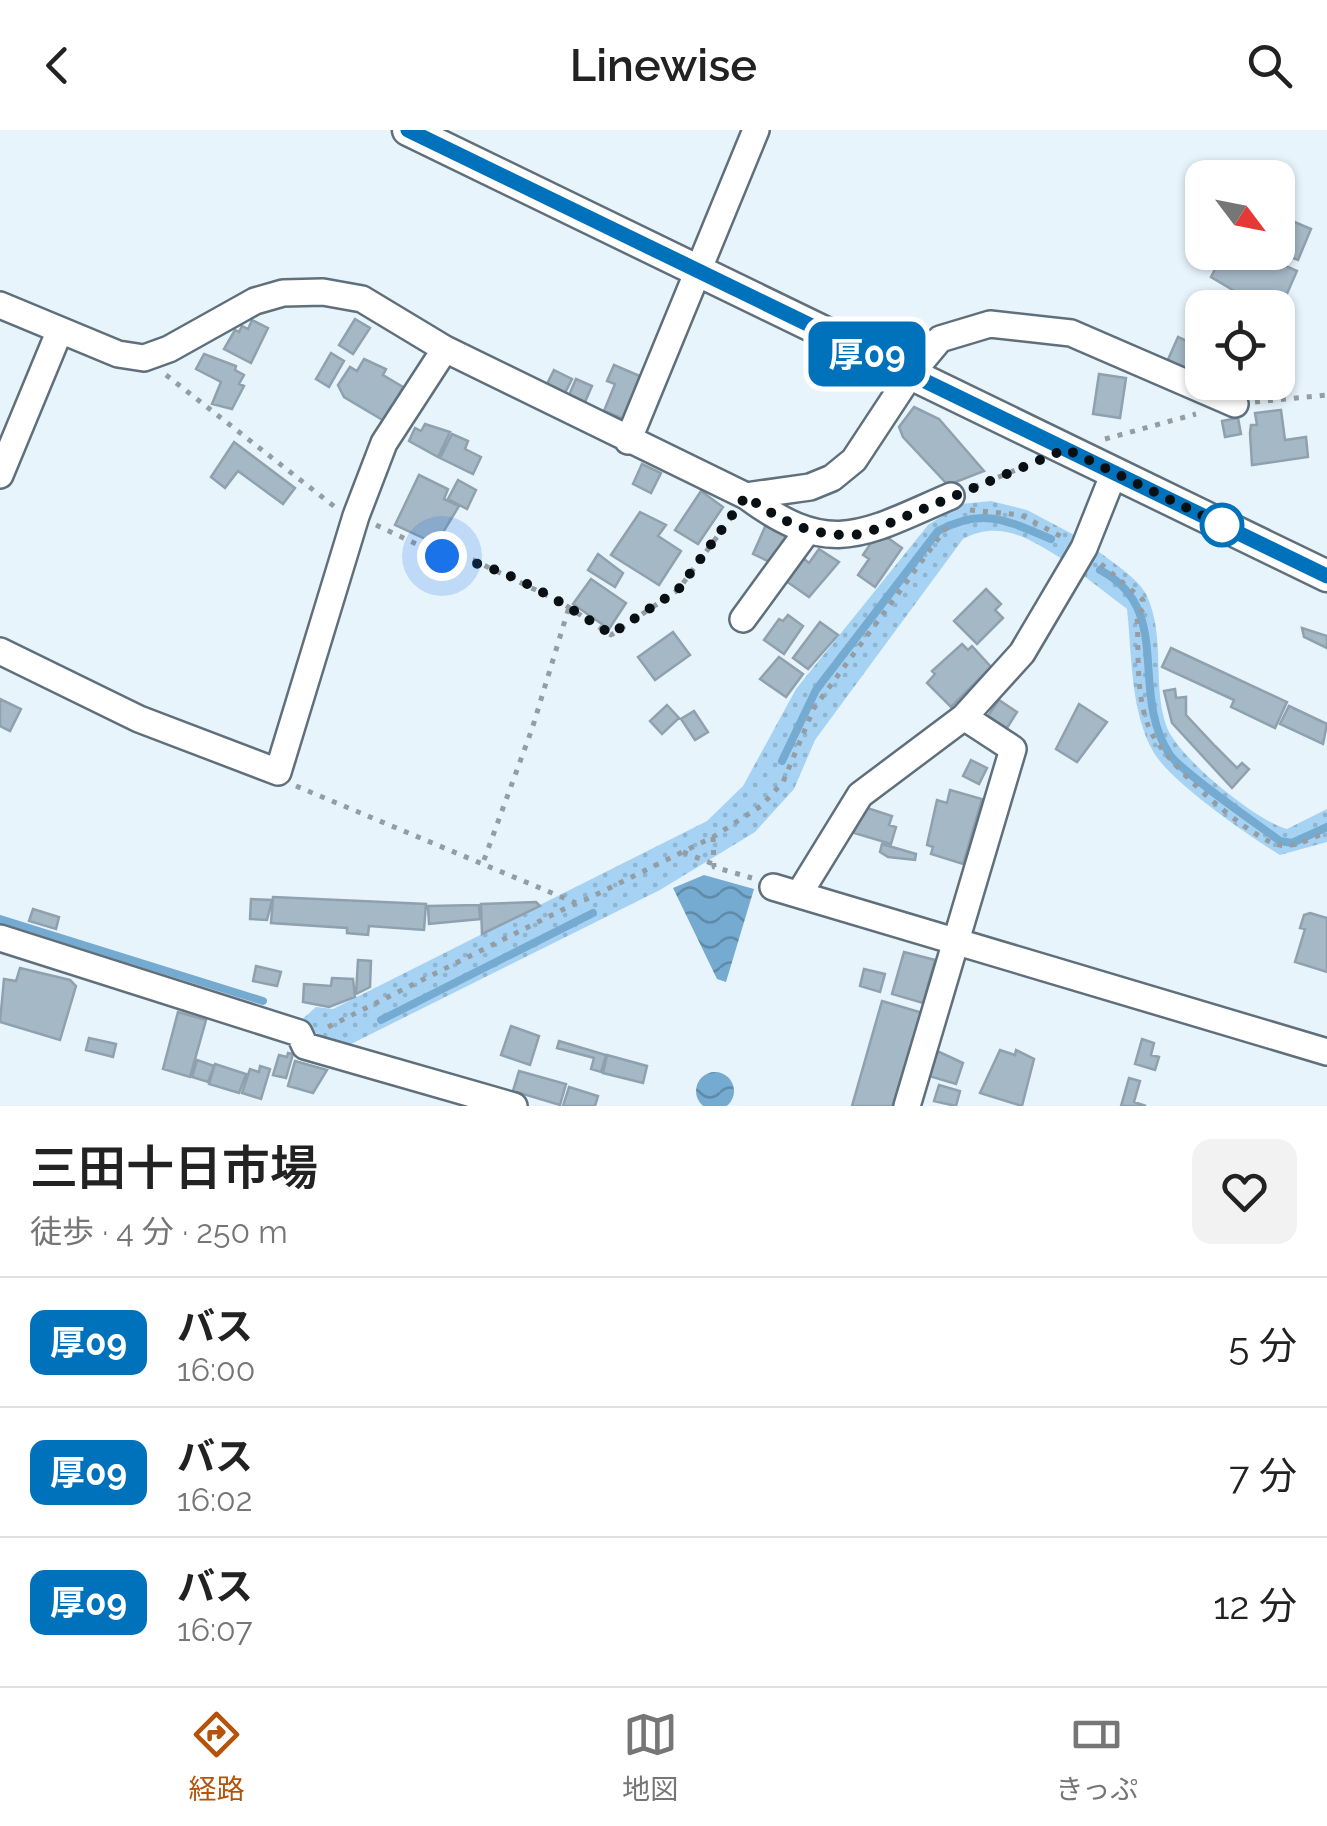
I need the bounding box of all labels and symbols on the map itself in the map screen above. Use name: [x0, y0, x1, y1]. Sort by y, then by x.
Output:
north arrow: [1185, 160, 1295, 270]
line badge: 厚09: [810, 322, 924, 386]
unlabelled marker: [1201, 504, 1243, 546]
your location: [417, 531, 467, 581]

